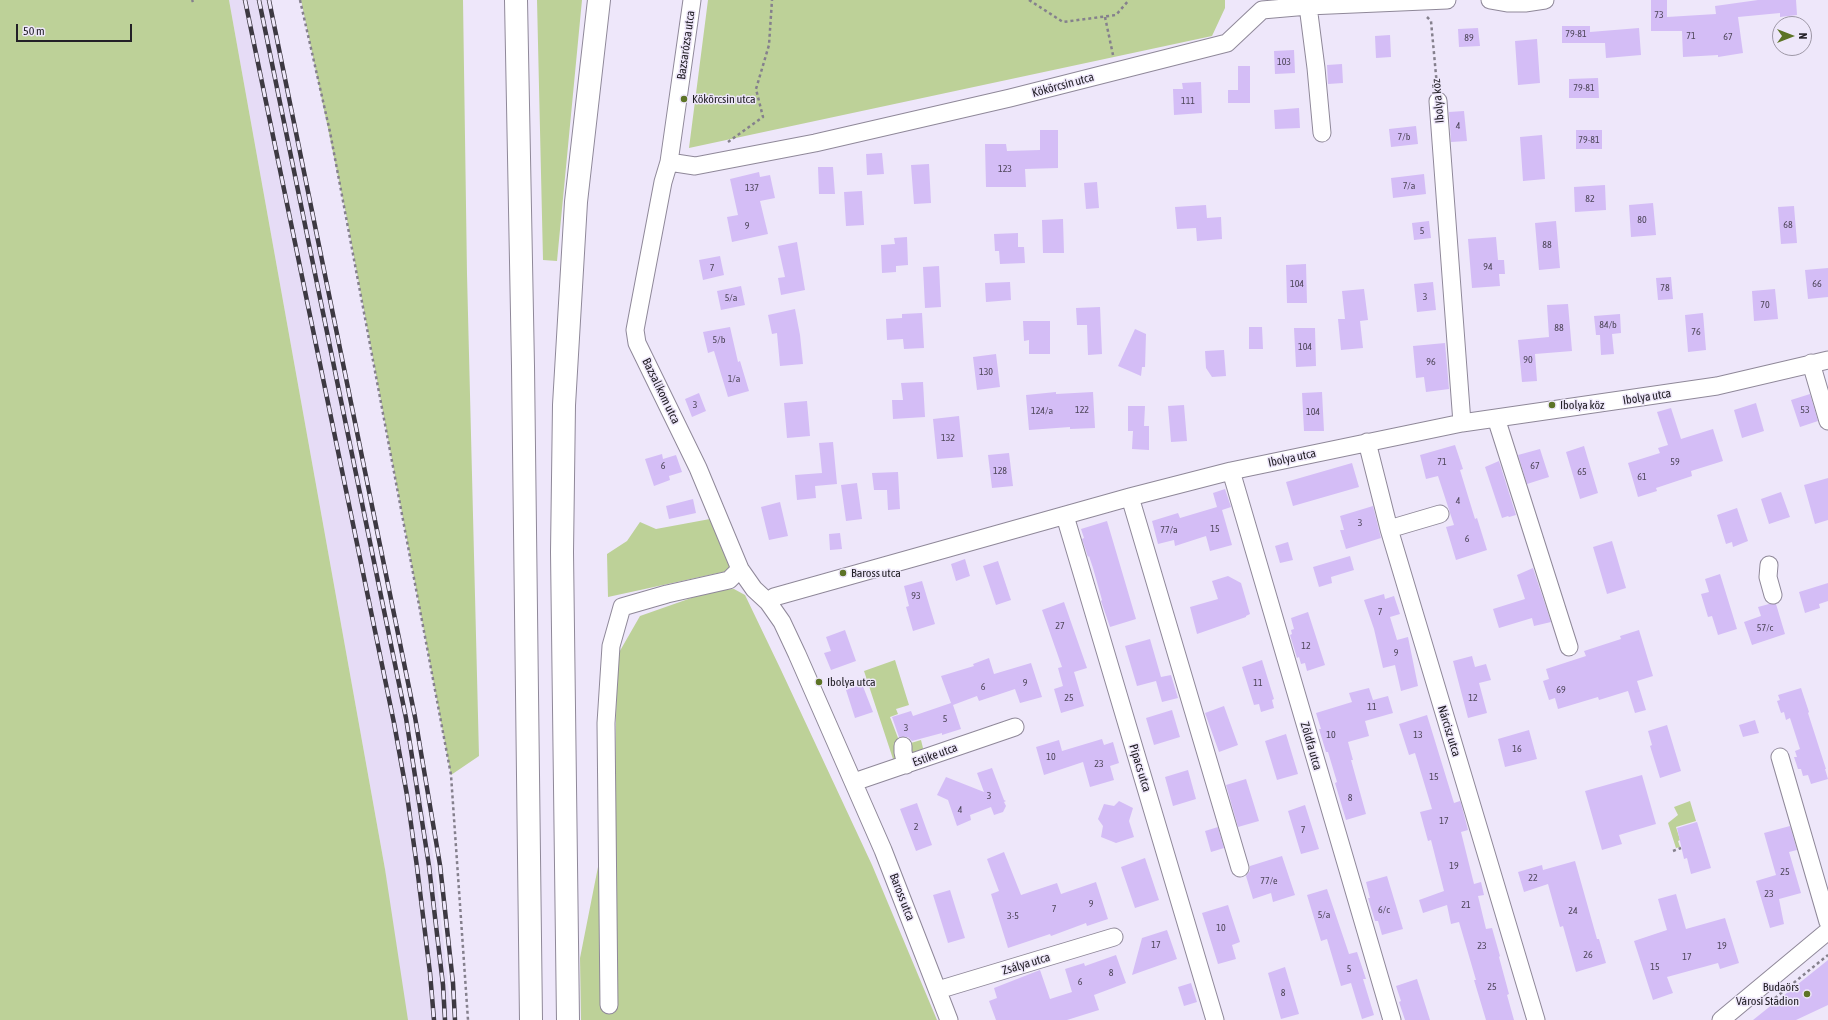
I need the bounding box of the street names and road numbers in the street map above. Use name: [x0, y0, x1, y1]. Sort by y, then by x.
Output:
street label: Bazsarózsa utca: [674, 10, 698, 80]
street label: Kökörcsin utca: [1030, 70, 1096, 100]
street label: Ibolya köz: [1429, 78, 1447, 124]
street label: Bazsalikom utca: [639, 356, 683, 426]
street label: Ibolya utca: [1622, 386, 1672, 408]
street label: Ibolya utca: [1267, 446, 1317, 470]
street label: Nárcisz utca: [1434, 704, 1464, 758]
street label: Zöldfa utca: [1297, 720, 1325, 772]
street label: Estike utca: [911, 740, 959, 770]
street label: Pipacs utca: [1126, 742, 1154, 794]
street label: Baross utca: [886, 871, 918, 923]
street label: Zsálya utca: [1000, 950, 1052, 978]

